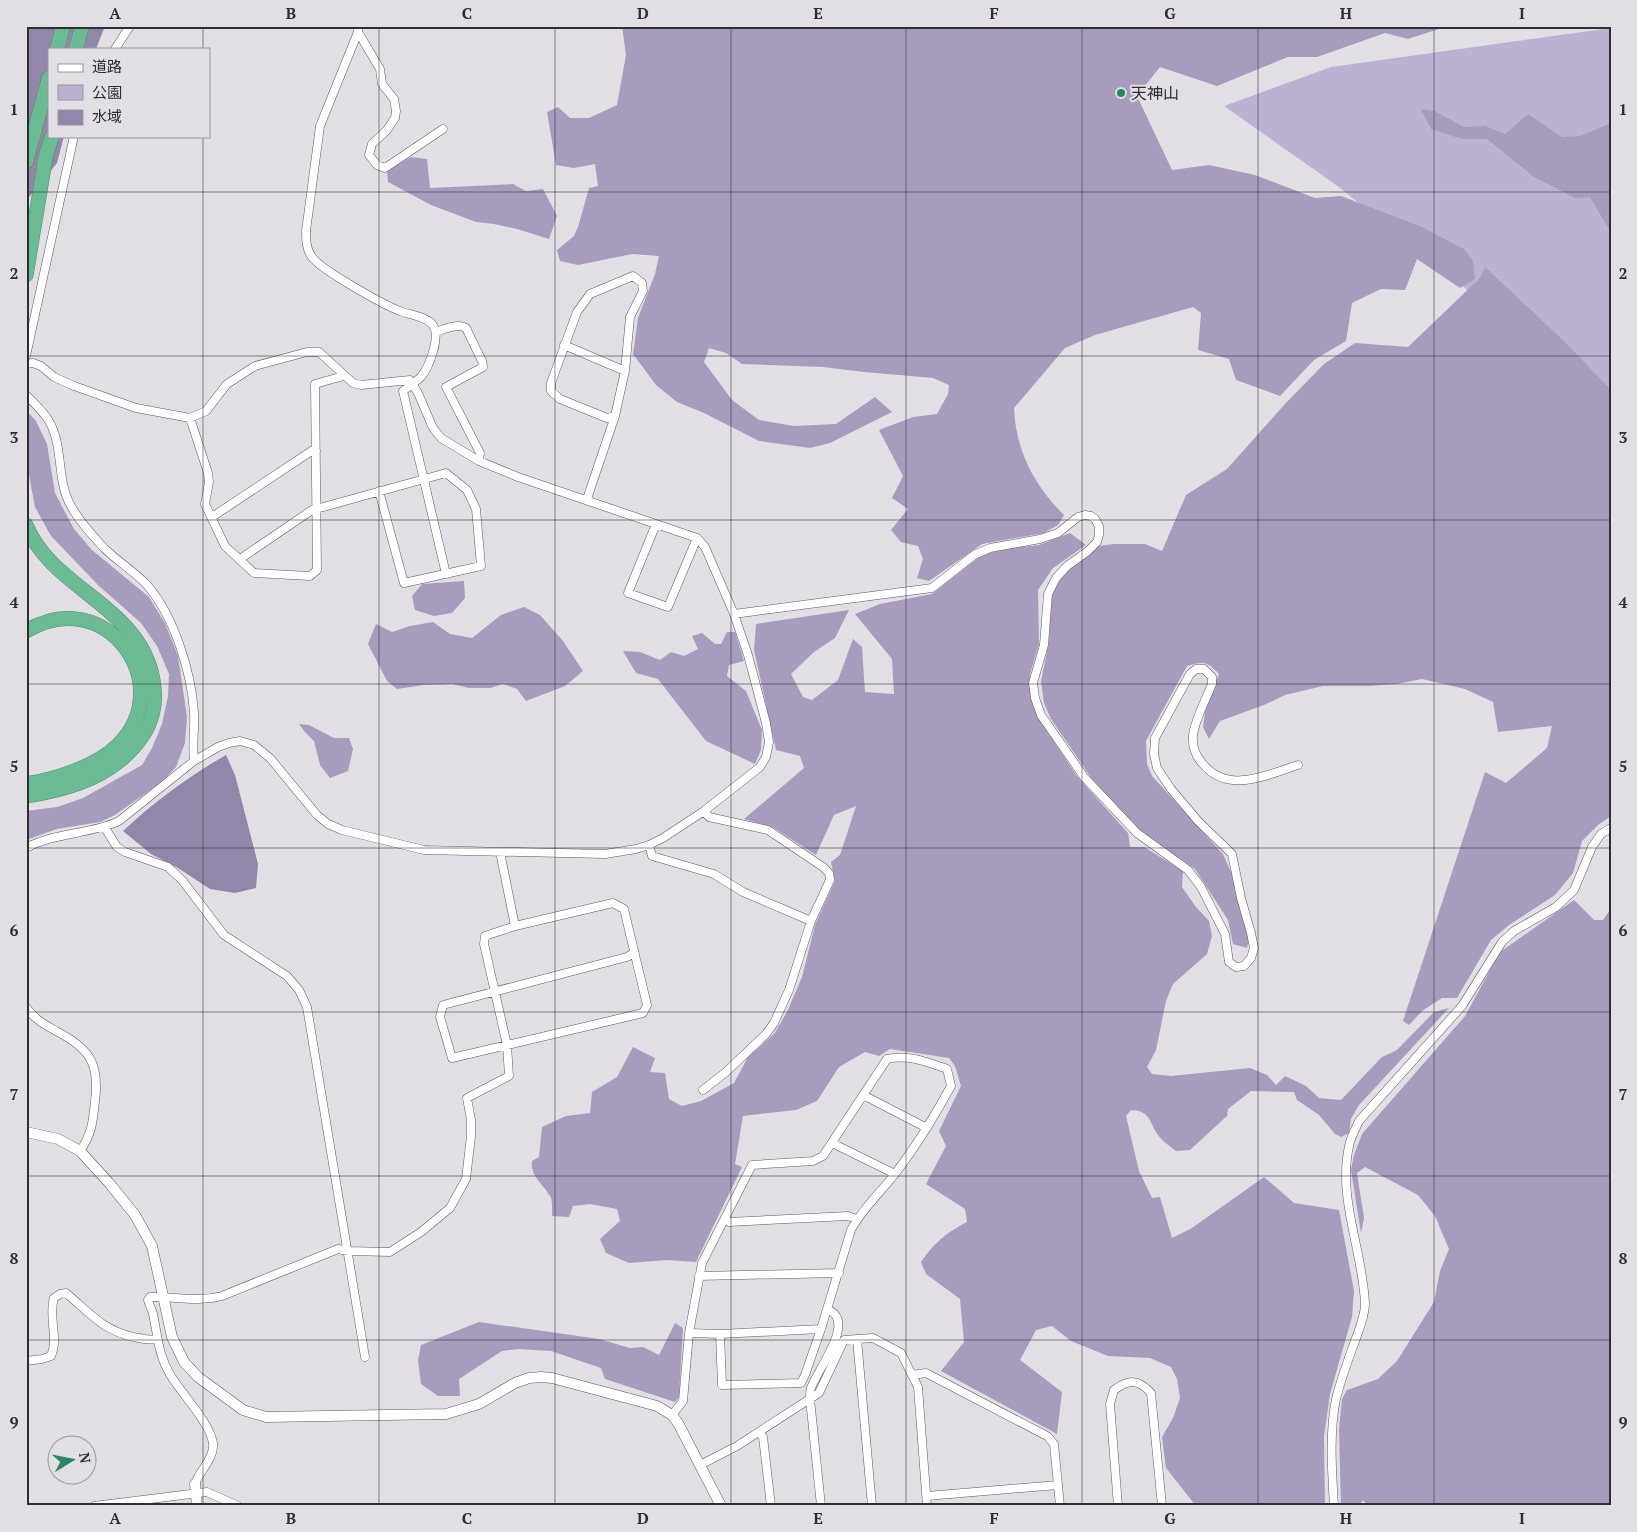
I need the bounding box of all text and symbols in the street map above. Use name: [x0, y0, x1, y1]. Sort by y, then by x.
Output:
text: A: [109, 2, 121, 24]
text: B: [286, 2, 296, 24]
text: C: [462, 2, 472, 24]
text: D: [637, 2, 649, 24]
text: E: [813, 2, 823, 24]
text: F: [989, 2, 999, 24]
text: G: [1164, 2, 1176, 24]
text: H: [1340, 2, 1352, 24]
text: I: [1519, 2, 1525, 24]
legend: [48, 48, 210, 138]
text: 道路: [92, 56, 122, 76]
text: 公園: [92, 82, 122, 102]
place label: 天神山: [1131, 82, 1179, 104]
marker: 天神山: [1115, 87, 1127, 99]
text: 1: [9, 98, 19, 120]
text: 1: [1618, 98, 1628, 120]
text: 水域: [92, 106, 122, 126]
text: 2: [9, 262, 19, 284]
text: 2: [1618, 262, 1628, 284]
text: 3: [9, 426, 19, 448]
text: 3: [1618, 426, 1628, 448]
text: 4: [9, 591, 19, 613]
text: 4: [1618, 591, 1628, 613]
text: 5: [9, 755, 19, 777]
text: 5: [1618, 755, 1628, 777]
text: 6: [9, 919, 19, 941]
text: 6: [1618, 919, 1628, 941]
text: 7: [9, 1083, 19, 1105]
text: 7: [1618, 1083, 1628, 1105]
text: 8: [9, 1247, 19, 1269]
text: 8: [1618, 1247, 1628, 1269]
text: 9: [9, 1411, 19, 1433]
text: 9: [1618, 1411, 1628, 1433]
north arrow: [48, 1434, 98, 1484]
text: N: [75, 1451, 96, 1465]
text: A: [109, 1507, 121, 1529]
text: B: [286, 1507, 296, 1529]
text: C: [462, 1507, 472, 1529]
text: D: [637, 1507, 649, 1529]
text: E: [813, 1507, 823, 1529]
text: F: [989, 1507, 999, 1529]
text: G: [1164, 1507, 1176, 1529]
text: H: [1340, 1507, 1352, 1529]
text: I: [1519, 1507, 1525, 1529]

